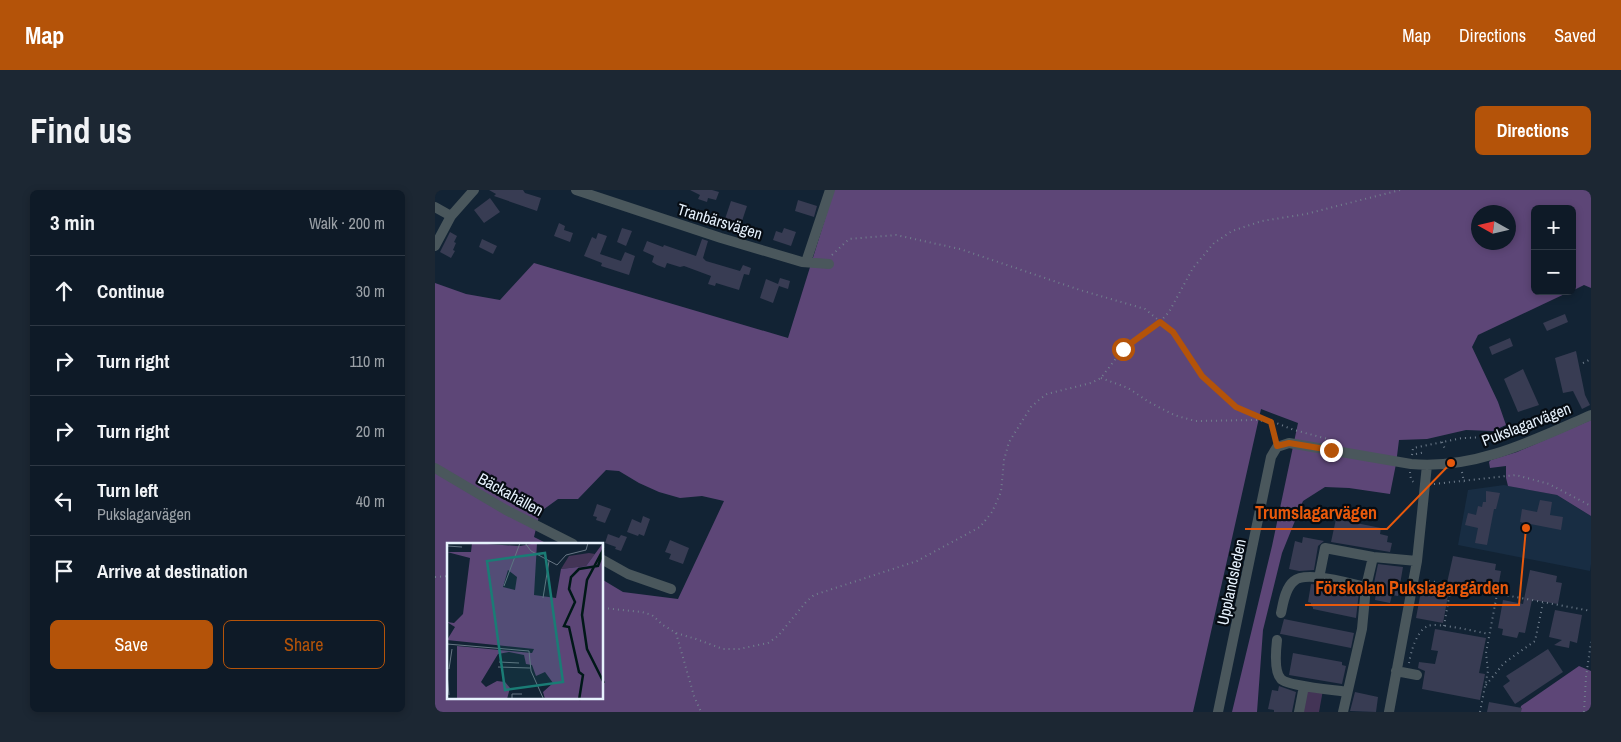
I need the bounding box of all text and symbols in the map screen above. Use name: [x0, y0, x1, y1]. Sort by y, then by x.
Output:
text: Map: [25, 19, 64, 51]
text: Map: [1402, 23, 1431, 48]
text: Directions: [1459, 23, 1526, 48]
text: Saved: [1554, 23, 1596, 48]
button: Directions: [1475, 106, 1591, 155]
text: Find us: [30, 107, 132, 154]
street label: Tranbärsvägen: [675, 198, 765, 244]
north arrow: [1471, 205, 1516, 250]
map controls: [1531, 205, 1576, 295]
button: +: [1531, 205, 1576, 250]
text: 3 min: [50, 208, 95, 237]
text: Walk · 200 m: [309, 212, 385, 234]
button: −: [1531, 250, 1576, 295]
icon: ahead: [50, 277, 78, 305]
text: Continue: [97, 278, 165, 304]
text: 30 m: [356, 280, 385, 302]
route start: [1112, 338, 1135, 361]
icon: right: [50, 347, 78, 375]
text: Turn right: [97, 348, 169, 374]
text: 110 m: [349, 350, 385, 372]
street label: Pukslagarvägen: [1478, 397, 1574, 451]
icon: right: [50, 417, 78, 445]
text: Turn right: [97, 418, 169, 444]
text: 20 m: [356, 420, 385, 442]
route end: [1320, 439, 1343, 462]
street label: Bäckahällen: [474, 467, 548, 521]
text: Turn left: [97, 477, 158, 503]
icon: left: [50, 487, 78, 515]
text: 40 m: [356, 490, 385, 512]
callout: Trumslagarvägen: [1245, 496, 1387, 529]
text: Trumslagarvägen: [1255, 500, 1377, 525]
text: Pukslagarvägen: [97, 503, 191, 525]
street label: Upplandsleden: [1211, 537, 1251, 627]
inset map: [447, 543, 604, 700]
icon: arrive: [50, 557, 78, 585]
text: Arrive at destination: [97, 558, 248, 584]
callout: Förskolan Pukslagargården: [1305, 572, 1519, 605]
text: Förskolan Pukslagargården: [1315, 575, 1509, 600]
button: Save: [50, 620, 213, 669]
button: Share: [223, 620, 385, 669]

